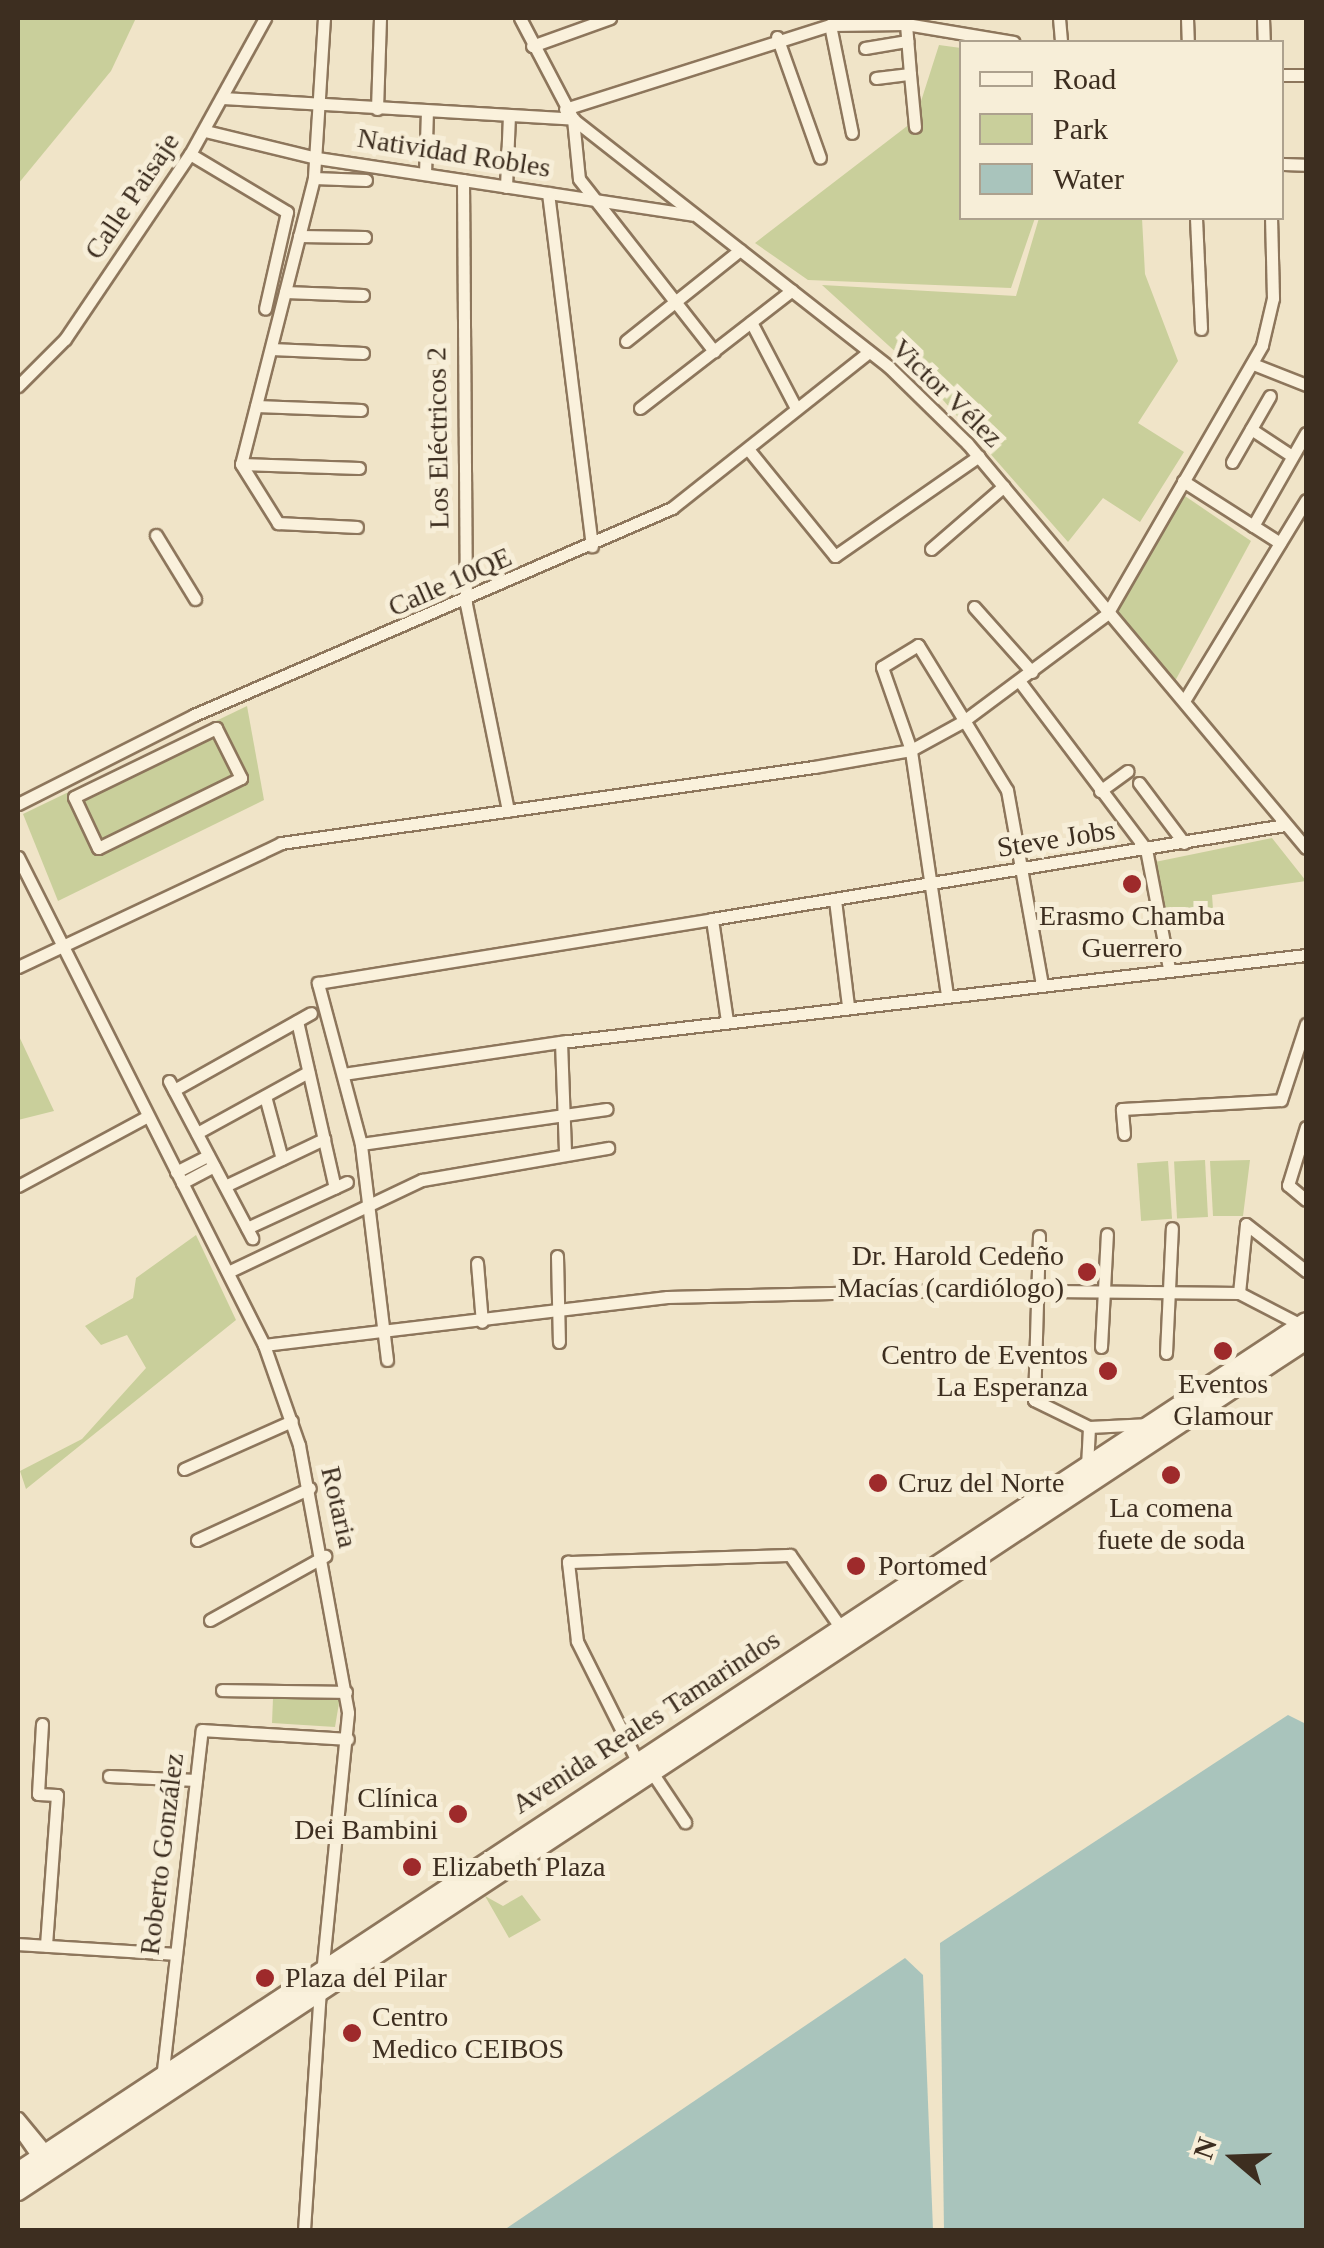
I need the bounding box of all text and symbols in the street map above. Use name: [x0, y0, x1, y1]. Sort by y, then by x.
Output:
legend: [959, 40, 1284, 220]
text: Road: [1053, 62, 1116, 95]
text: Park: [1053, 112, 1108, 145]
street label: Natividad Robles: [355, 121, 553, 185]
street label: Calle Paisaje: [77, 126, 187, 266]
text: Water: [1053, 162, 1124, 195]
street label: Victor Vélez: [884, 332, 1010, 454]
street label: Los Eléctricos 2: [420, 347, 456, 529]
street label: Calle 10QE: [383, 540, 517, 624]
street label: Steve Jobs: [995, 813, 1117, 865]
marker: Erasmo Chamba Guerrero: [1121, 873, 1143, 895]
place label: Erasmo Chamba Guerrero: [1039, 899, 1225, 965]
place label: Dr. Harold Cedeño Macías (cardiólogo): [838, 1239, 1064, 1305]
marker: Dr. Harold Cedeño Macías (cardiólogo): [1074, 1259, 1100, 1285]
place label: Centro de Eventos La Esperanza: [881, 1338, 1088, 1404]
marker: Eventos Glamour: [1212, 1340, 1234, 1362]
marker: Centro de Eventos La Esperanza: [1097, 1360, 1119, 1382]
place label: Eventos Glamour: [1173, 1367, 1273, 1433]
street label: Rotaria: [313, 1463, 365, 1551]
marker: La comena fuete de soda: [1160, 1464, 1182, 1486]
place label: Cruz del Norte: [898, 1466, 1064, 1500]
marker: Cruz del Norte: [867, 1472, 889, 1494]
place label: La comena fuete de soda: [1097, 1491, 1245, 1557]
place label: Portomed: [878, 1549, 987, 1583]
marker: Portomed: [843, 1553, 869, 1579]
street label: Avenida Reales Tamarindos: [506, 1623, 786, 1821]
street label: Roberto González: [133, 1751, 191, 1957]
place label: Clínica Dei Bambini: [294, 1781, 438, 1847]
marker: Clínica Dei Bambini: [447, 1803, 469, 1825]
place label: Elizabeth Plaza: [432, 1850, 605, 1884]
marker: Elizabeth Plaza: [401, 1856, 423, 1878]
place label: Plaza del Pilar: [285, 1961, 447, 1995]
marker: Plaza del Pilar: [254, 1967, 276, 1989]
place label: Centro Medico CEIBOS: [372, 2000, 564, 2066]
marker: Centro Medico CEIBOS: [341, 2022, 363, 2044]
north arrow: [1184, 2108, 1284, 2208]
text: N: [1187, 2133, 1223, 2163]

